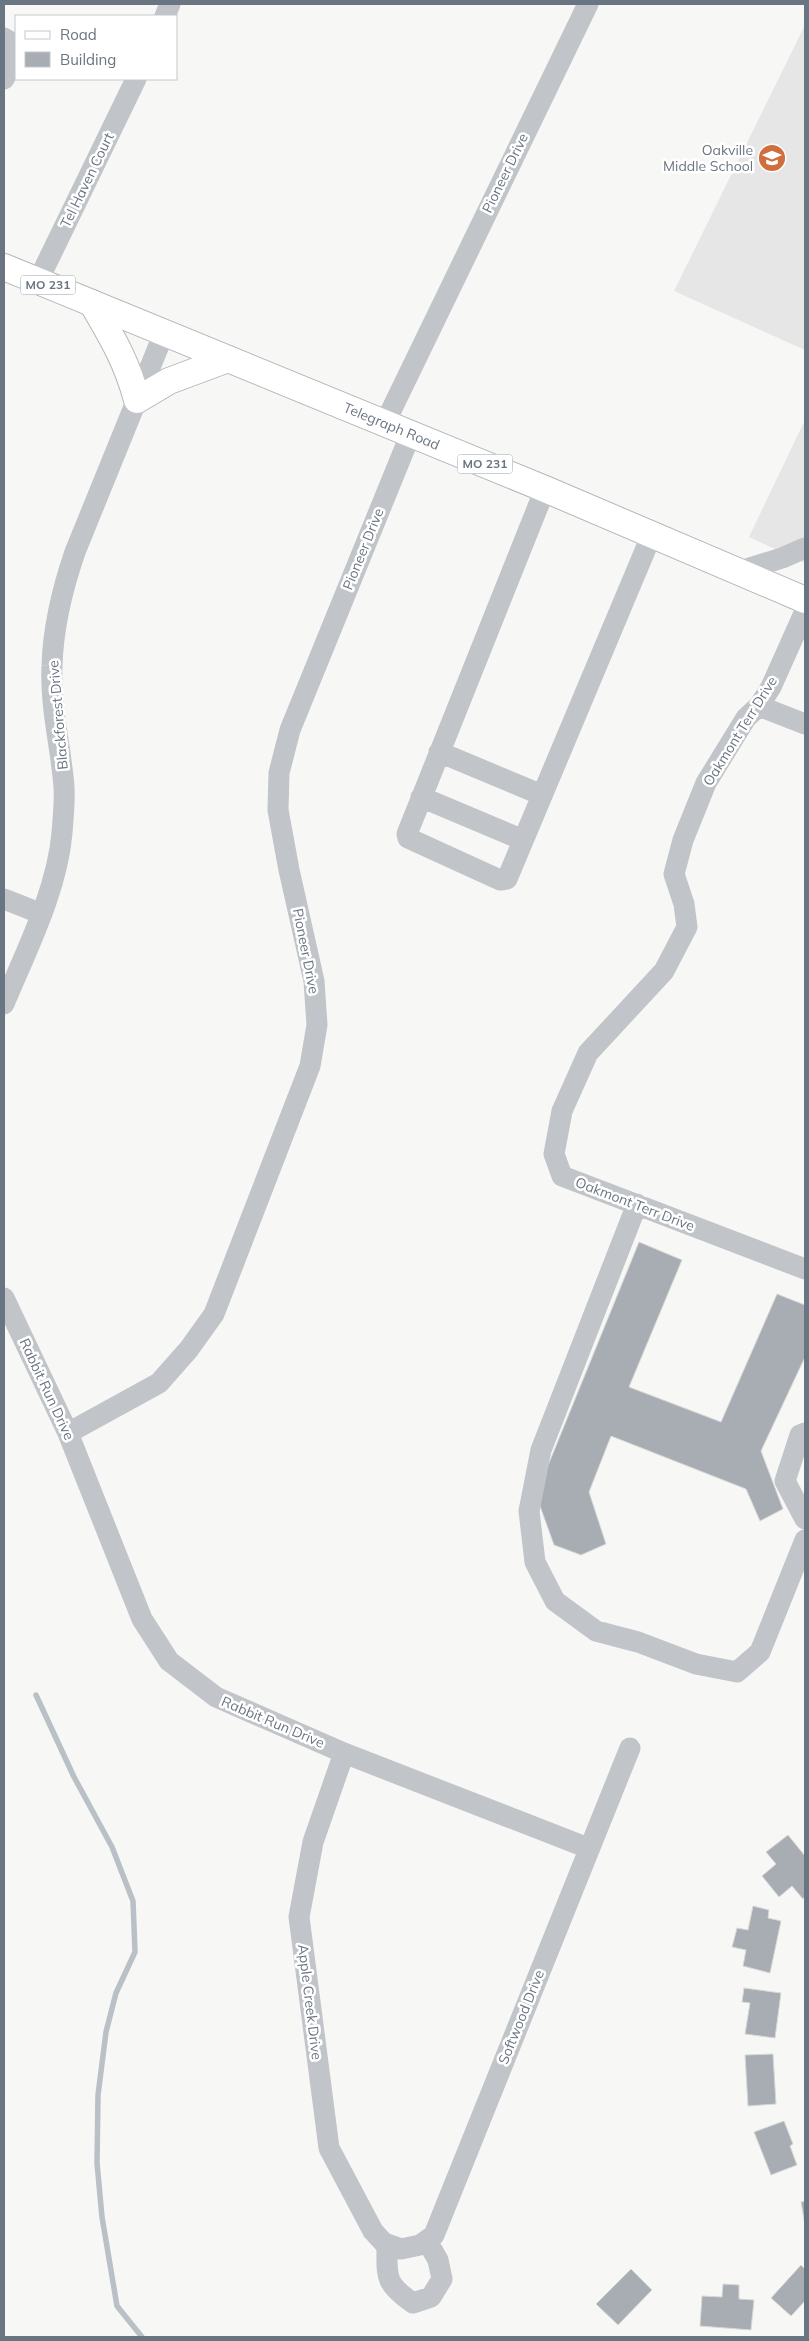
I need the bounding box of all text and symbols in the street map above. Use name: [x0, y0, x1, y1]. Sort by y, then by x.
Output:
legend: [15, 15, 178, 80]
text: Road: [60, 25, 97, 44]
text: Building: [60, 50, 116, 69]
street label: Tel Haven Court: [56, 130, 118, 230]
street label: Pioneer Drive: [478, 130, 532, 216]
place label: Oakville Middle School: [663, 141, 753, 175]
school or university icon: Oakville Middle School: [757, 143, 787, 173]
road number: MO 231: [20, 276, 76, 294]
street label: Telegraph Road: [341, 398, 442, 454]
road number: MO 231: [458, 454, 512, 474]
street label: Pioneer Drive: [338, 506, 388, 592]
street label: Blackforest Drive: [44, 660, 72, 770]
street label: Oakmont Terr Drive: [699, 673, 781, 789]
street label: Pioneer Drive: [289, 907, 323, 995]
street label: Oakmont Terr Drive: [573, 1173, 697, 1235]
street label: Rabbit Run Drive: [16, 1335, 78, 1443]
street label: Rabbit Run Drive: [219, 1692, 327, 1752]
street label: Apple Creek Drive: [294, 1943, 326, 2061]
street label: Softwood Drive: [494, 1967, 548, 2067]

